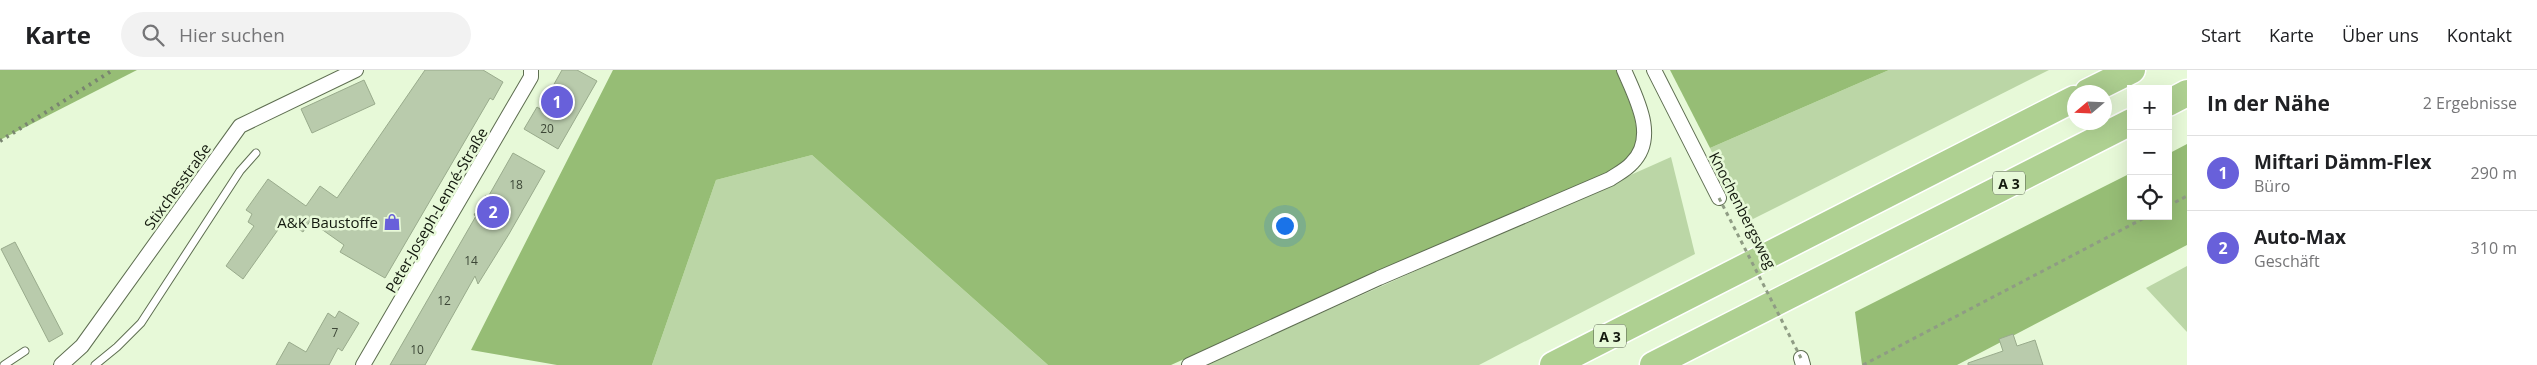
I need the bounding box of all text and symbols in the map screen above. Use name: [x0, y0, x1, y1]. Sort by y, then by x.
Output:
search box: [121, 12, 471, 57]
text: Karte: [25, 18, 91, 51]
icon: search: [139, 21, 167, 49]
text: Hier suchen: [179, 22, 285, 48]
text: Start: [2201, 23, 2241, 47]
text: Karte: [2269, 23, 2314, 47]
text: Über uns: [2342, 23, 2419, 47]
text: Kontakt: [2447, 23, 2512, 47]
pin: 1: [541, 83, 573, 121]
north arrow: [2067, 85, 2112, 130]
map controls: [2127, 85, 2172, 220]
button: +: [2127, 85, 2172, 130]
text: In der Nähe: [2207, 89, 2330, 117]
text: 2 Ergebnisse: [2423, 92, 2517, 114]
house number: 20: [540, 120, 554, 137]
street label: Peter-Joseph-Lenné-Straße: [380, 124, 492, 296]
button: −: [2127, 130, 2172, 175]
street label: Stixchesstraße: [139, 139, 215, 233]
street label: Knochenbergsweg: [1705, 148, 1781, 272]
text: Miftari Dämm-Flex: [2254, 149, 2432, 175]
text: 1: [2218, 162, 2228, 184]
text: 290 m: [2471, 162, 2517, 184]
road number: A 3: [1993, 172, 2025, 195]
button: locate: [2127, 175, 2172, 220]
text: Büro: [2254, 175, 2290, 197]
house number: 18: [509, 176, 523, 193]
pin: 2: [477, 193, 509, 231]
place label: A&K Baustoffe: [277, 212, 378, 232]
shop icon: A&K Baustoffe: [382, 212, 402, 232]
your location: [1272, 213, 1298, 239]
text: Auto-Max: [2254, 224, 2346, 250]
text: 2: [2218, 237, 2228, 259]
text: 310 m: [2471, 237, 2517, 259]
text: Geschäft: [2254, 250, 2320, 272]
house number: 14: [464, 252, 478, 269]
house number: 12: [437, 292, 451, 309]
house number: 7: [332, 324, 339, 341]
road number: A 3: [1594, 325, 1626, 348]
house number: 10: [410, 341, 424, 358]

